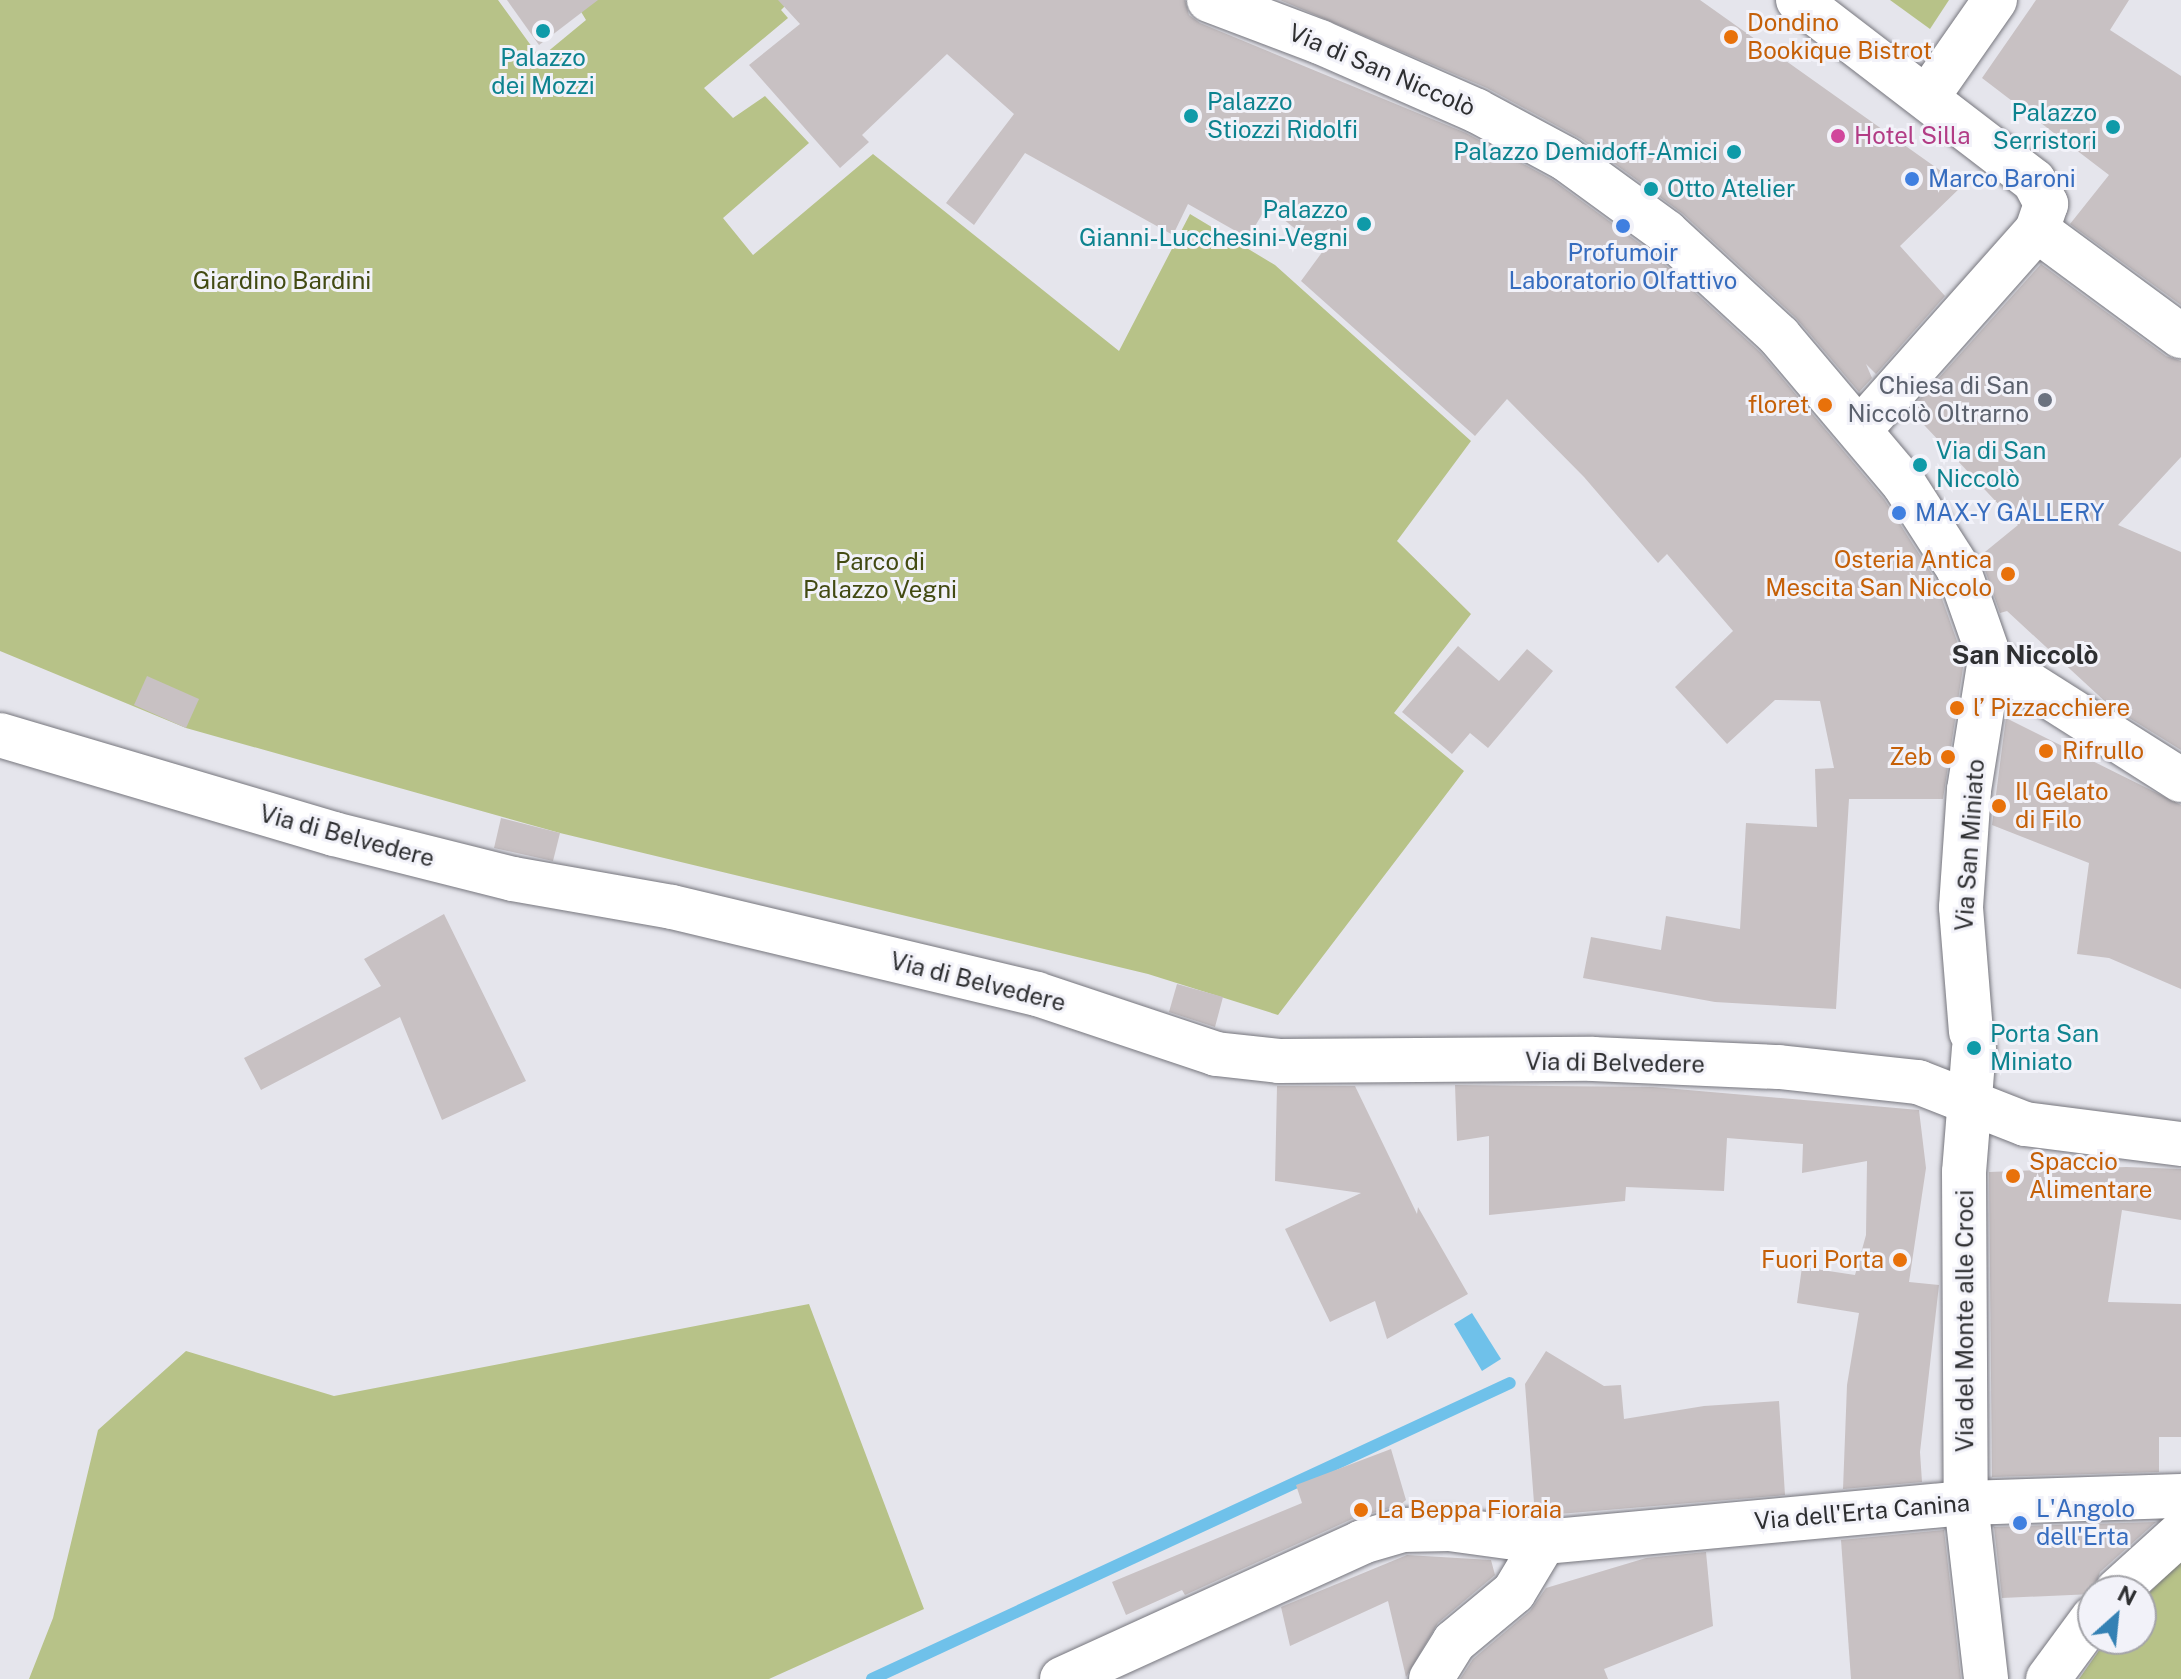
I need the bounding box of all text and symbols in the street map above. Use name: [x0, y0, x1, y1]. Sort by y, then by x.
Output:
place label: Dondino Bookique Bistrot: [1747, 9, 1932, 65]
street label: Via di San Niccolò: [1284, 18, 1480, 122]
marker: Palazzo dei Mozzi: [534, 22, 552, 40]
marker: Dondino Bookique Bistrot: [1722, 28, 1740, 46]
place label: Palazzo dei Mozzi: [491, 44, 595, 100]
place label: Palazzo Stiozzi Ridolfi: [1207, 88, 1358, 144]
place label: Palazzo Serristori: [1993, 99, 2097, 155]
marker: Palazzo Stiozzi Ridolfi: [1182, 107, 1200, 125]
marker: Palazzo Serristori: [2104, 118, 2122, 136]
place label: Hotel Silla: [1854, 122, 1970, 150]
marker: Hotel Silla: [1829, 127, 1847, 145]
place label: Palazzo Demidoff-Amici: [1453, 138, 1718, 166]
marker: Palazzo Demidoff-Amici: [1725, 143, 1743, 161]
place label: Marco Baroni: [1928, 165, 2076, 193]
marker: Marco Baroni: [1903, 170, 1921, 188]
place label: Otto Atelier: [1667, 175, 1795, 203]
marker: Otto Atelier: [1642, 180, 1660, 198]
place label: Palazzo Gianni-Lucchesini-Vegni: [1079, 196, 1348, 252]
marker: Palazzo Gianni-Lucchesini-Vegni: [1355, 215, 1373, 233]
marker: Profumoir Laboratorio Olfattivo: [1614, 217, 1632, 235]
place label: Profumoir Laboratorio Olfattivo: [1508, 239, 1738, 295]
park label: Giardino Bardini: [193, 267, 371, 295]
place label: Chiesa di San Niccolò Oltrarno: [1847, 372, 2029, 428]
place label: floret: [1748, 391, 1809, 419]
marker: Chiesa di San Niccolò Oltrarno: [2036, 391, 2054, 409]
marker: floret: [1816, 396, 1834, 414]
place label: Via di San Niccolò: [1936, 437, 2047, 493]
marker: Via di San Niccolò: [1911, 456, 1929, 474]
place label: MAX-Y GALLERY: [1915, 499, 2105, 527]
marker: MAX-Y GALLERY: [1890, 504, 1908, 522]
place label: Osteria Antica Mescita San Niccolo: [1765, 546, 1992, 602]
park label: Parco di Palazzo Vegni: [803, 548, 957, 604]
marker: Osteria Antica Mescita San Niccolo: [1999, 565, 2017, 583]
district label: San Niccolò: [1951, 639, 2099, 671]
place label: l’ Pizzacchiere: [1973, 694, 2131, 722]
marker: l’ Pizzacchiere: [1948, 699, 1966, 717]
place label: Rifrullo: [2062, 737, 2144, 765]
marker: Rifrullo: [2037, 742, 2055, 760]
place label: Zeb: [1889, 743, 1932, 771]
marker: Zeb: [1939, 748, 1957, 766]
street label: Via San Miniato: [1950, 758, 1990, 932]
place label: Il Gelato di Filo: [2015, 778, 2109, 834]
marker: Il Gelato di Filo: [1990, 797, 2008, 815]
street label: Via di Belvedere: [256, 799, 438, 873]
street label: Via di Belvedere: [887, 946, 1069, 1018]
place label: Porta San Miniato: [1990, 1020, 2099, 1076]
marker: Porta San Miniato: [1965, 1039, 1983, 1057]
street label: Via di Belvedere: [1525, 1047, 1705, 1079]
place label: Spaccio Alimentare: [2029, 1148, 2152, 1204]
marker: Spaccio Alimentare: [2004, 1167, 2022, 1185]
street label: Via del Monte alle Croci: [1951, 1189, 1979, 1453]
place label: Fuori Porta: [1761, 1246, 1884, 1274]
marker: Fuori Porta: [1891, 1251, 1909, 1269]
street label: Via dell'Erta Canina: [1753, 1488, 1971, 1536]
place label: L'Angolo dell'Erta: [2036, 1495, 2135, 1551]
place label: La Beppa Fioraia: [1377, 1496, 1562, 1524]
marker: La Beppa Fioraia: [1352, 1501, 1370, 1519]
marker: L'Angolo dell'Erta: [2011, 1514, 2029, 1532]
north arrow: [2077, 1575, 2157, 1655]
text: N: [2113, 1580, 2141, 1611]

